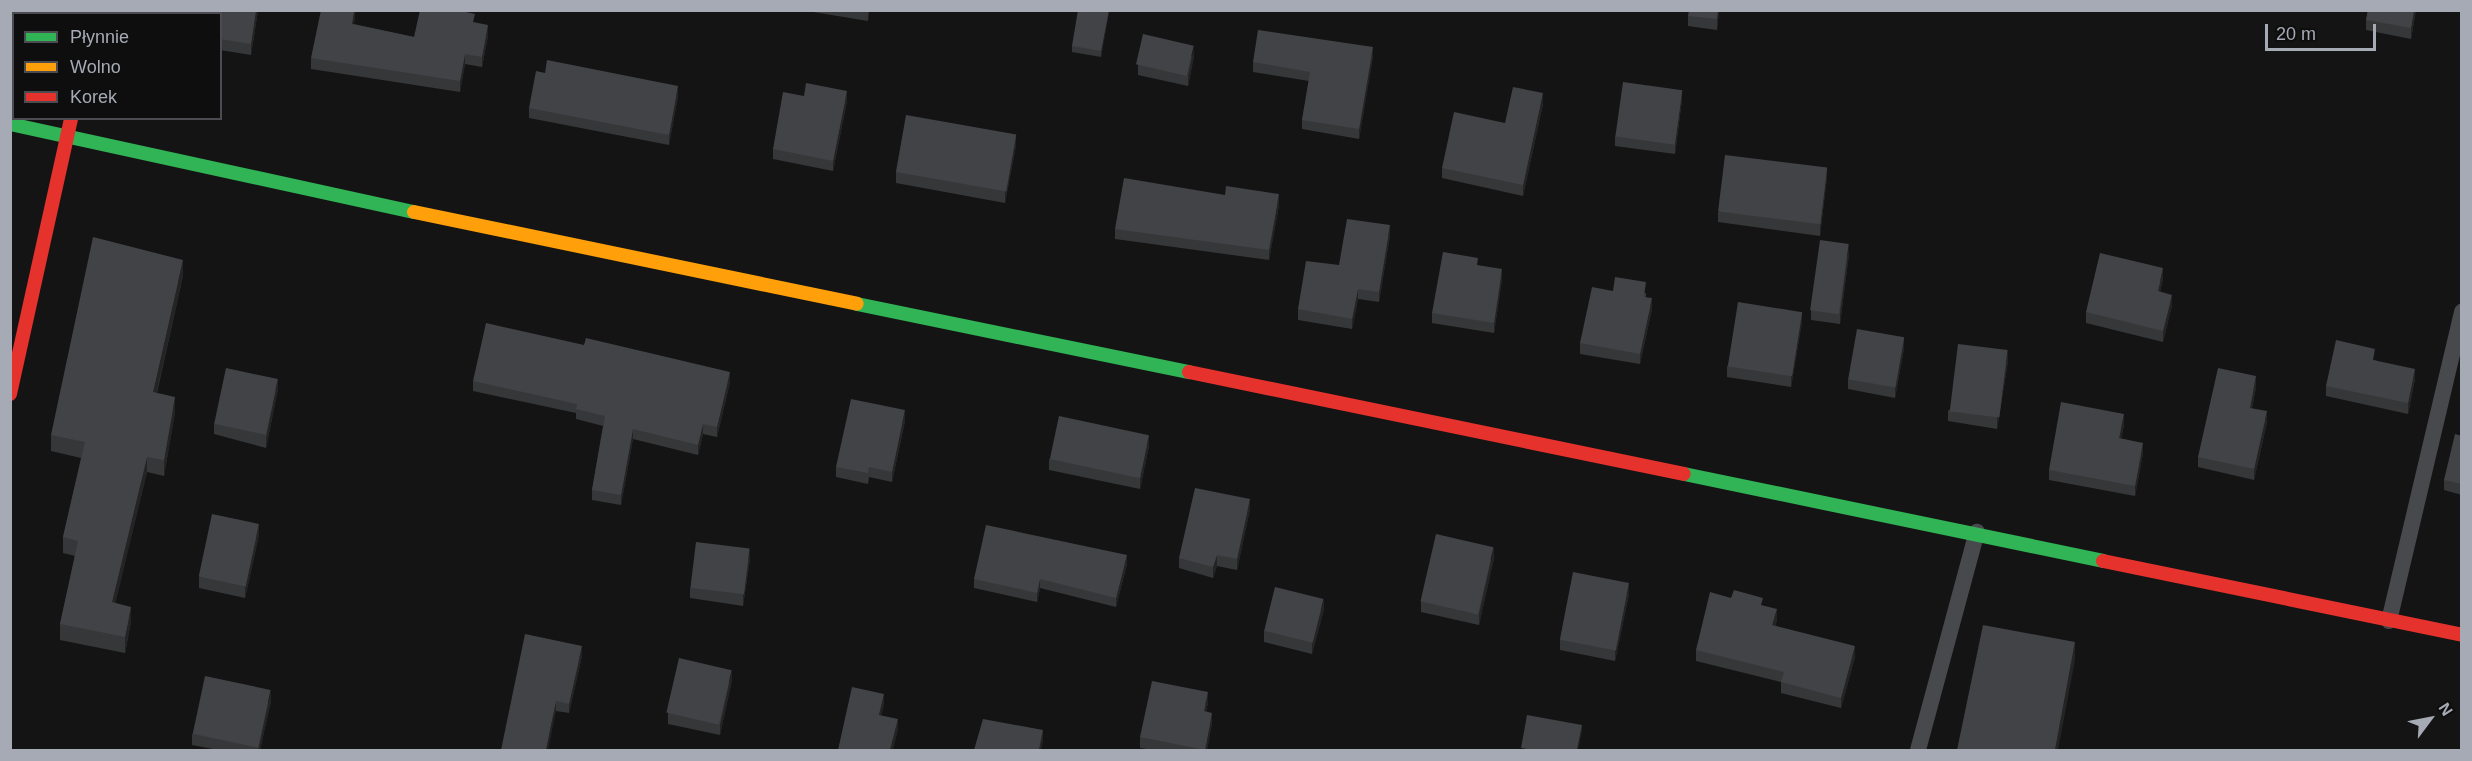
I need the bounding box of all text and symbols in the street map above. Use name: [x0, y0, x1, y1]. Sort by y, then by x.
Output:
legend: [12, 12, 222, 120]
scale bar: [2268, 12, 2379, 50]
text: 20 m: [2276, 24, 2316, 44]
text: Płynnie: [70, 27, 129, 47]
text: Wolno: [70, 57, 121, 77]
text: Korek: [70, 87, 117, 107]
north arrow: [2400, 689, 2460, 749]
text: N: [2435, 700, 2456, 719]

